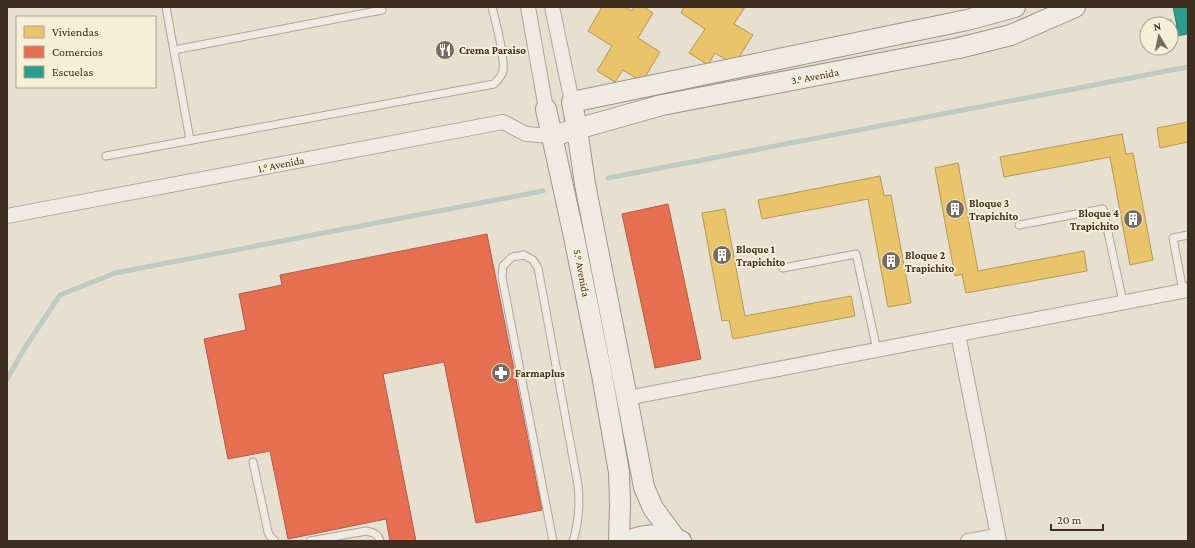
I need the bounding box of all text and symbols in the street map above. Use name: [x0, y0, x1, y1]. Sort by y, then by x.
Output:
legend: [16, 16, 156, 88]
north arrow: [1139, 16, 1179, 56]
text: N: [1153, 20, 1162, 33]
text: Viviendas: [52, 25, 99, 39]
restaurant icon: Crema Paraiso: [434, 39, 456, 61]
place label: Crema Paraiso: [459, 44, 526, 56]
text: Comercios: [52, 45, 103, 59]
text: Escuelas: [52, 65, 94, 79]
street label: 3.° Avenida: [790, 65, 840, 87]
street label: 1.° Avenida: [257, 154, 305, 174]
place label: Bloque 3 Trapichito: [969, 197, 1019, 222]
building icon: Bloque 3 Trapichito: [944, 198, 966, 220]
place label: Bloque 4 Trapichito: [1070, 207, 1119, 232]
building icon: Bloque 4 Trapichito: [1122, 208, 1144, 230]
place label: Bloque 1 Trapichito: [736, 243, 786, 268]
building icon: Bloque 1 Trapichito: [711, 244, 733, 266]
street label: 5.° Avenida: [571, 248, 593, 298]
place label: Bloque 2 Trapichito: [905, 249, 955, 274]
building icon: Bloque 2 Trapichito: [880, 250, 902, 272]
pharmacy icon: Farmaplus: [490, 362, 512, 384]
place label: Farmaplus: [515, 367, 565, 379]
scale bar: [1051, 506, 1103, 532]
text: 20 m: [1057, 513, 1082, 527]

